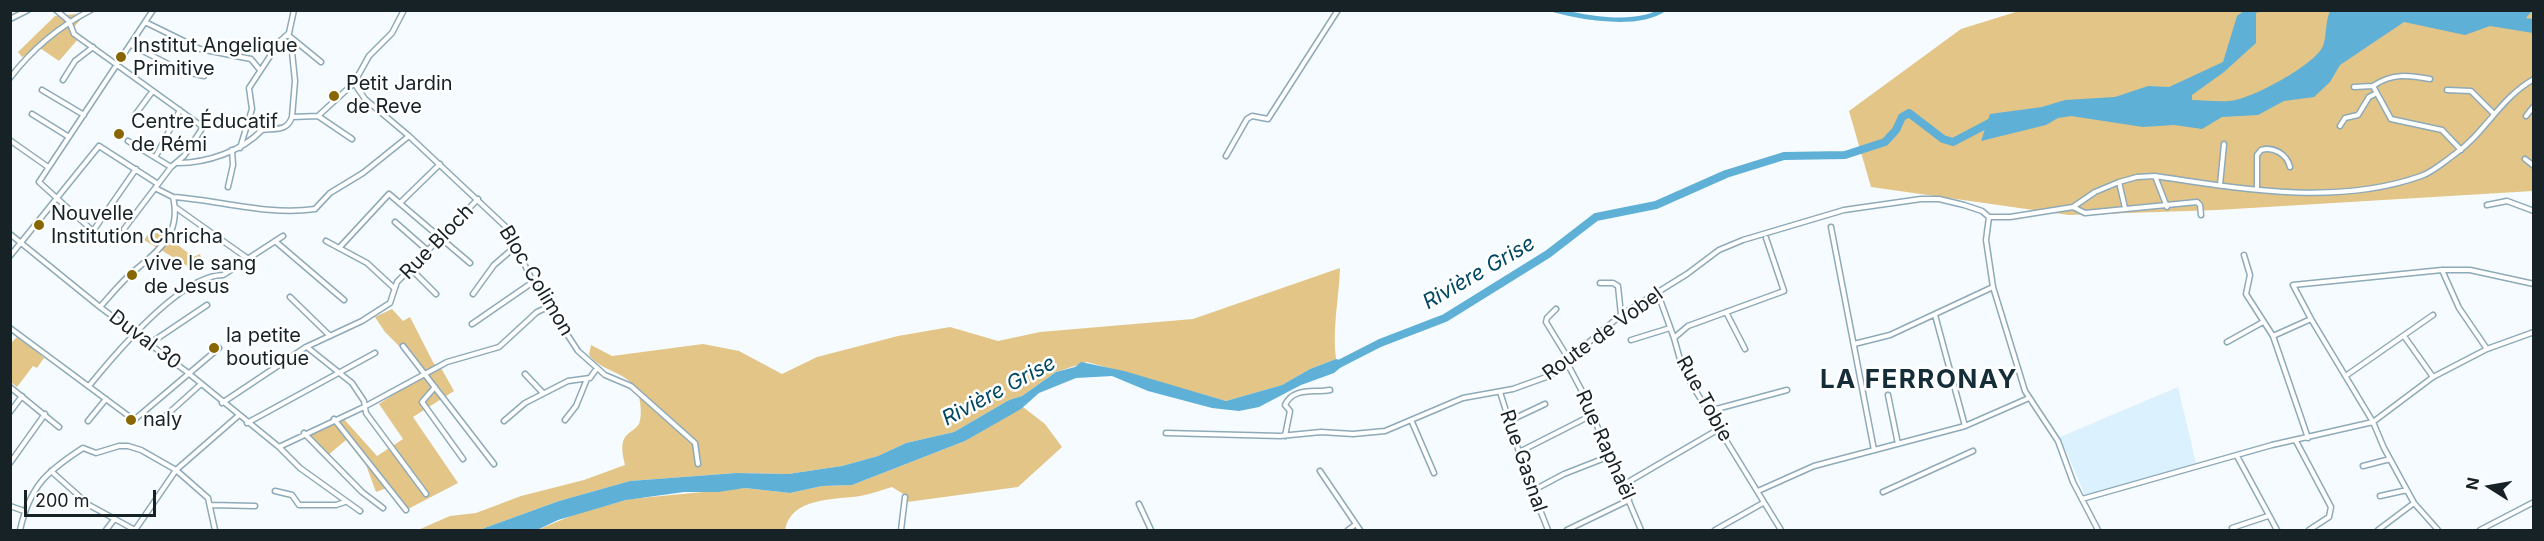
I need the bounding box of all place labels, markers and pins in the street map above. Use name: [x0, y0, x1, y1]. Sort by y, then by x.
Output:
place label: Institut Angelique Primitive: [133, 34, 298, 81]
marker: Institut Angelique Primitive: [114, 50, 128, 64]
place label: Petit Jardin de Reve: [346, 72, 453, 119]
marker: Petit Jardin de Reve: [327, 89, 341, 103]
place label: Centre Éducatif de Rémi: [131, 110, 278, 157]
marker: Centre Éducatif de Rémi: [112, 127, 126, 141]
place label: Nouvelle Institution Chricha: [51, 202, 223, 249]
marker: Nouvelle Institution Chricha: [32, 218, 46, 232]
place label: vive le sang de Jesus: [144, 252, 256, 299]
marker: vive le sang de Jesus: [125, 268, 139, 282]
place label: la petite boutique: [226, 324, 309, 371]
marker: la petite boutique: [207, 341, 221, 355]
place label: naly: [143, 408, 182, 432]
marker: naly: [124, 413, 138, 427]

